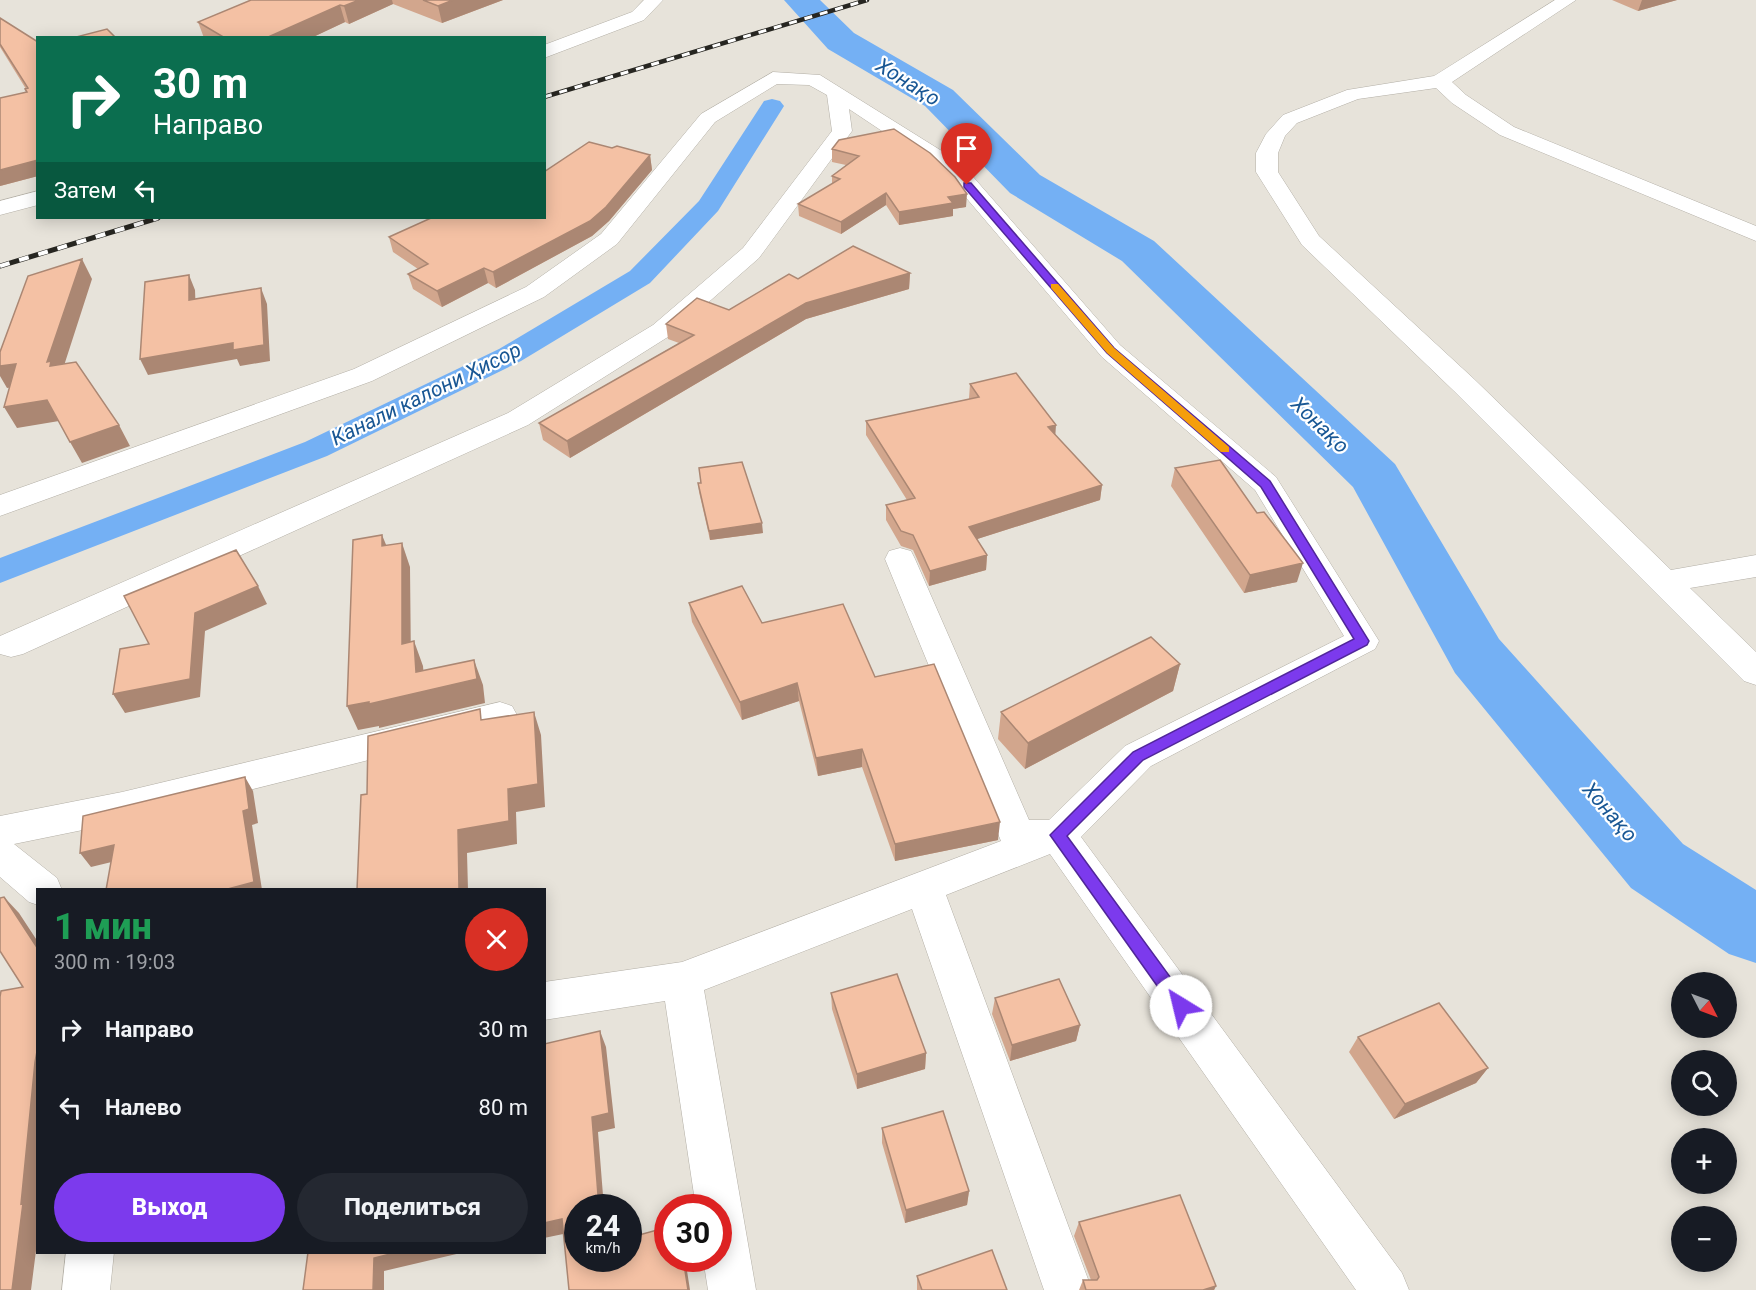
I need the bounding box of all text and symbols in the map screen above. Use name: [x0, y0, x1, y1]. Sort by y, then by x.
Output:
water label: Хонақо: [871, 53, 944, 111]
text: 30 m: [153, 59, 248, 108]
icon: right: [54, 60, 132, 138]
text: Направо: [153, 109, 263, 141]
pin: [941, 123, 992, 185]
icon: arrive: [950, 132, 983, 165]
icon: left: [129, 174, 162, 207]
text: Затем: [54, 178, 117, 203]
water label: Канали калони Ҳисор: [327, 338, 525, 450]
water label: Хонақо: [1285, 391, 1354, 458]
water label: Хонақо: [1577, 777, 1642, 847]
text: 1 мин: [54, 906, 152, 948]
button: close: [465, 908, 528, 971]
text: 300 m · 19:03: [54, 950, 175, 974]
north arrow: [1671, 972, 1737, 1038]
map controls: [1671, 972, 1737, 1272]
position arrow: [1149, 974, 1213, 1038]
icon: right: [54, 1013, 87, 1046]
text: Направо: [105, 1017, 194, 1042]
text: 30 m: [479, 1017, 528, 1042]
button: search: [1671, 1050, 1737, 1116]
icon: left: [54, 1091, 87, 1124]
text: Налево: [105, 1095, 182, 1120]
text: 80 m: [479, 1095, 528, 1120]
button: +: [1671, 1128, 1737, 1194]
button: Выход: [54, 1173, 285, 1242]
button: Поделиться: [297, 1173, 528, 1242]
speed limit sign: 30: [654, 1194, 732, 1272]
button: −: [1671, 1206, 1737, 1272]
text: 24: [586, 1208, 620, 1243]
text: km/h: [585, 1239, 621, 1257]

